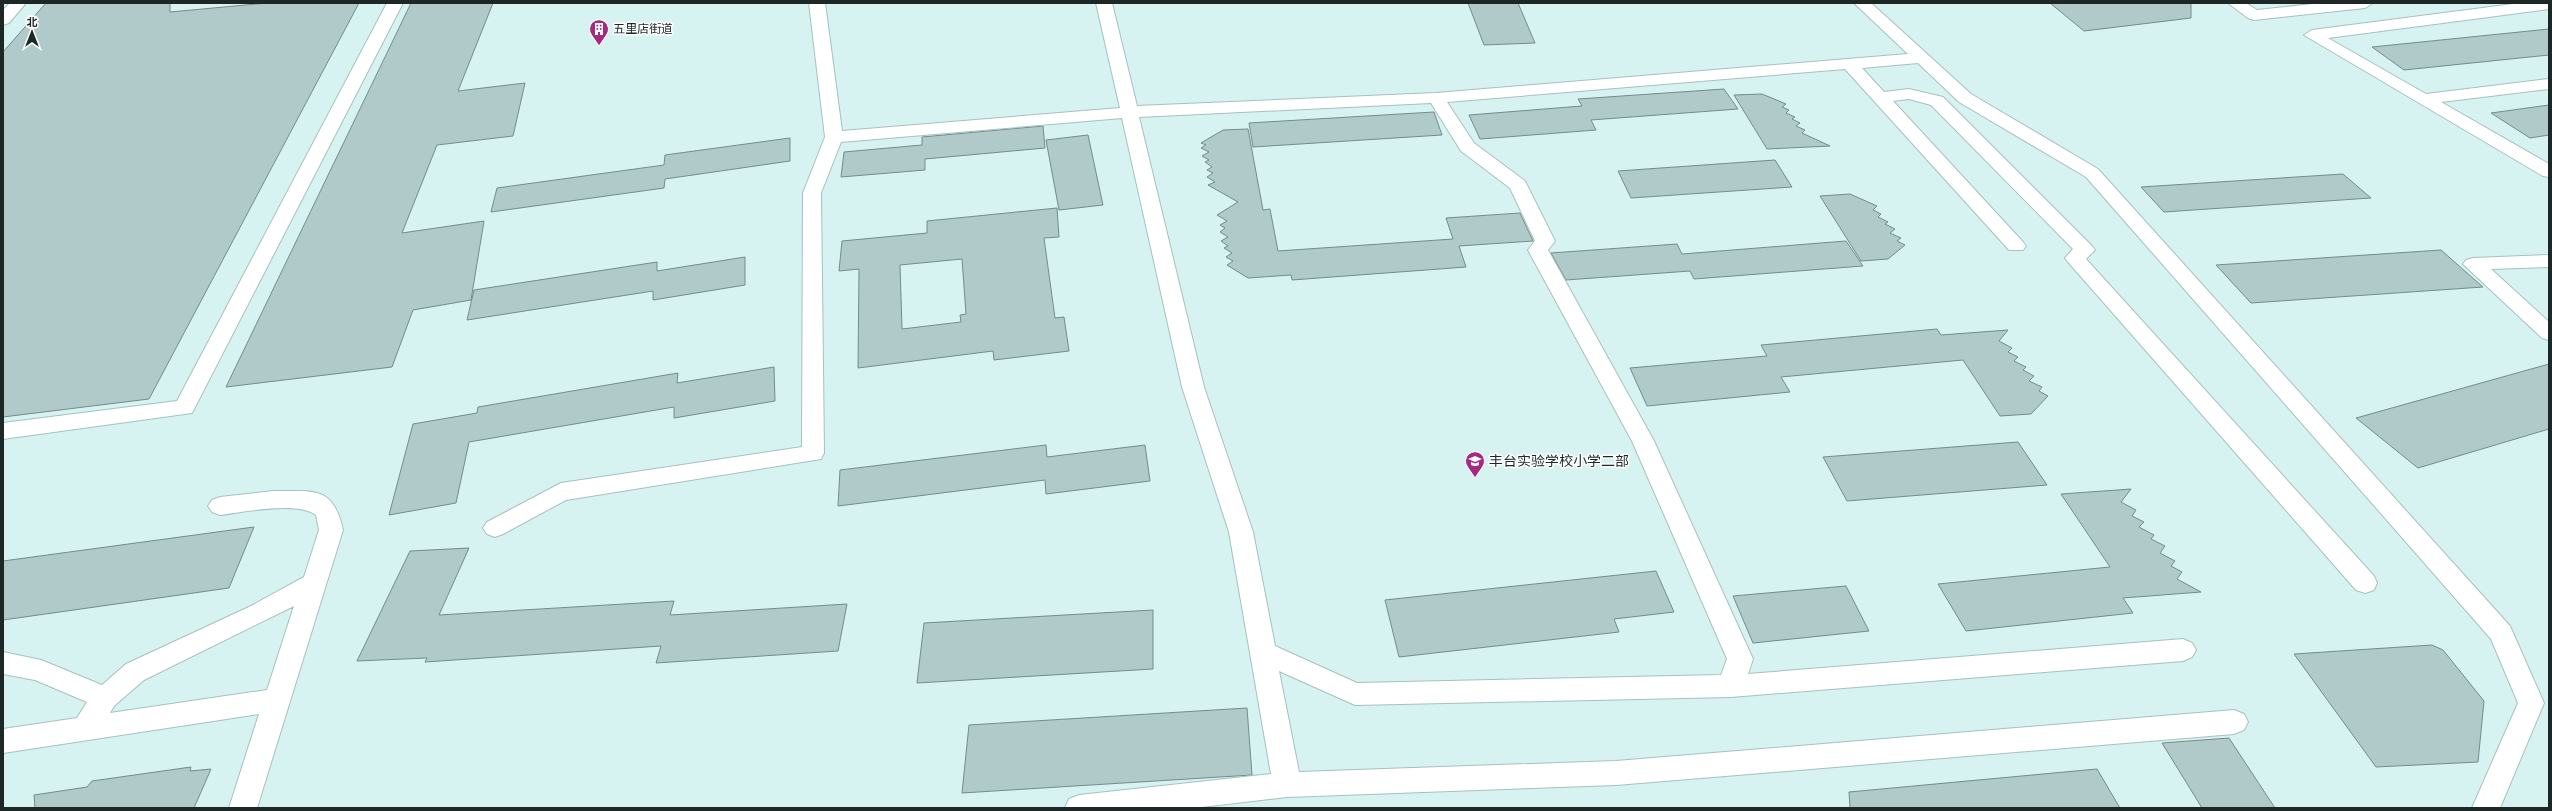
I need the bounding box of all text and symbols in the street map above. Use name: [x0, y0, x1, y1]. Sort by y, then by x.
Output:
north arrow: [12, 12, 52, 52]
text: 北: [27, 15, 38, 29]
building icon: 五里店街道: [588, 18, 610, 46]
place label: 五里店街道: [613, 21, 673, 36]
school or university icon: 丰台实验学校小学二部: [1464, 450, 1486, 478]
place label: 丰台实验学校小学二部: [1489, 452, 1629, 470]

